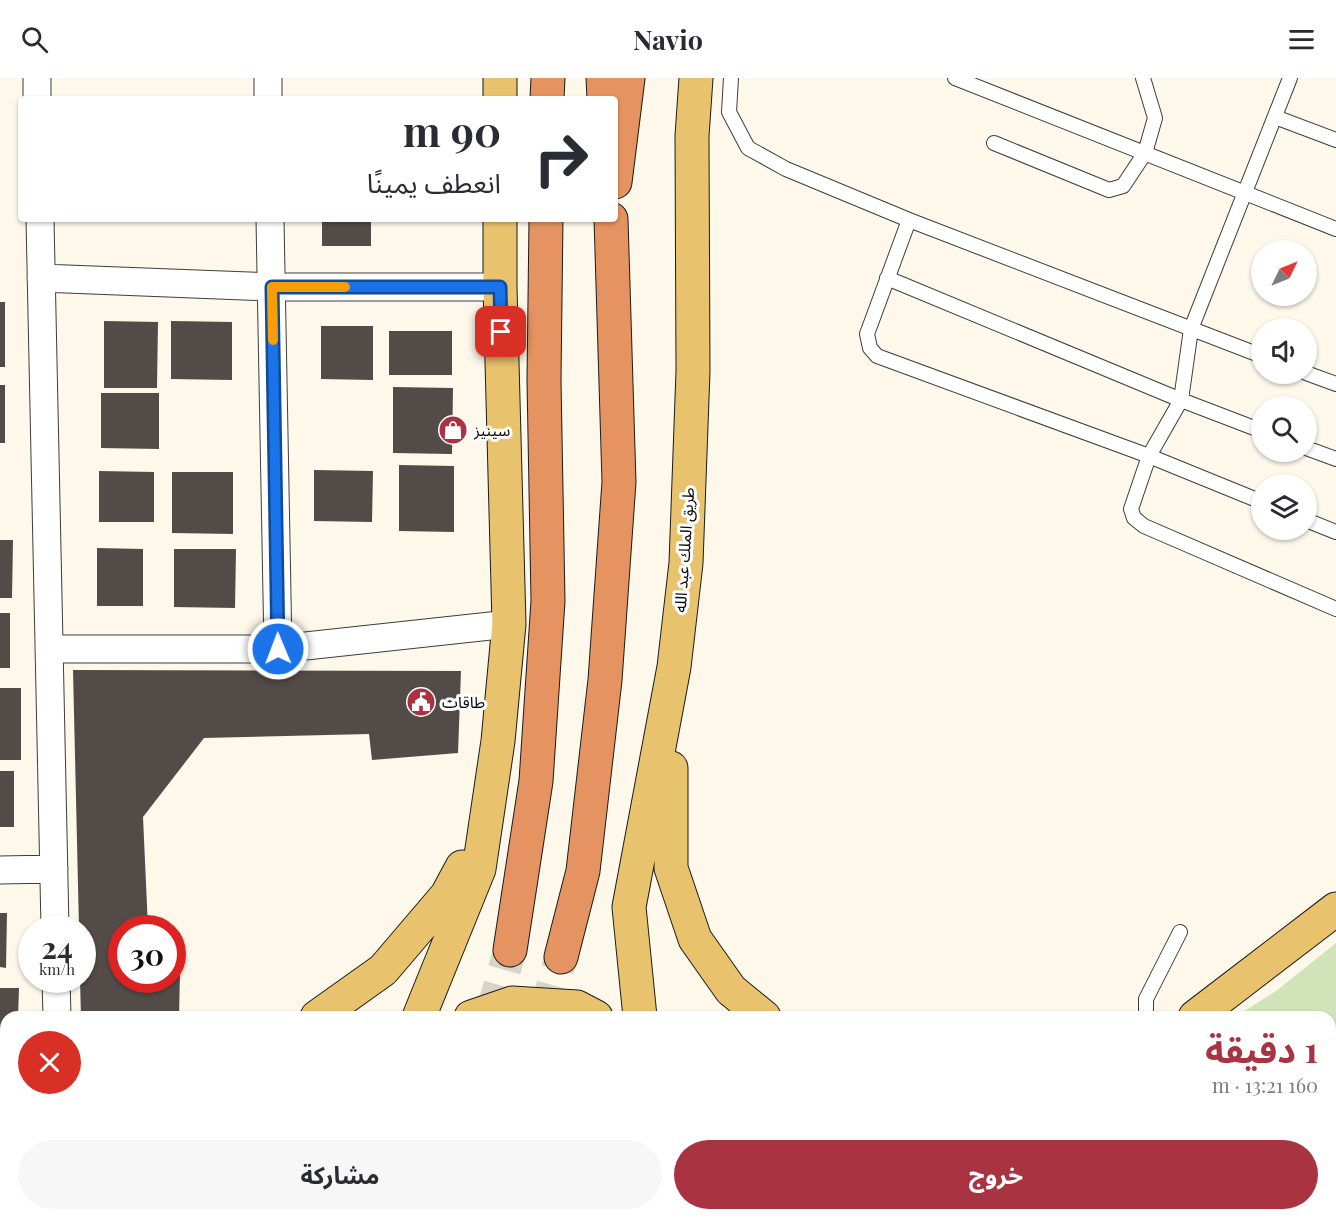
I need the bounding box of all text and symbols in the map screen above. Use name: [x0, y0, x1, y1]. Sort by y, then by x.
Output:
text: Navio: [633, 21, 703, 57]
icon: search: [18, 23, 51, 56]
icon: menu: [1285, 23, 1318, 56]
text: 90 m: [403, 102, 501, 158]
icon: right: [522, 120, 600, 198]
text: انعطف يمينًا: [367, 164, 501, 200]
north arrow: [1251, 240, 1317, 306]
map controls: [1251, 240, 1317, 540]
pin: [475, 306, 526, 357]
icon: arrive: [484, 315, 517, 348]
button: sound: [1251, 318, 1317, 384]
button: search: [1251, 396, 1317, 462]
shop icon: سينيز: [437, 414, 469, 446]
place label: سينيز: [473, 419, 510, 440]
button: layers: [1251, 474, 1317, 540]
street label: طريق الملك عبد الله: [669, 486, 699, 613]
position arrow: [246, 617, 310, 681]
public building icon: طاقات: [405, 686, 437, 718]
place label: طاقات: [442, 691, 485, 712]
speed limit sign: 30: [108, 915, 186, 993]
text: 24: [41, 927, 73, 967]
text: km/h: [39, 959, 75, 979]
text: 1 دقيقة: [1205, 1024, 1318, 1072]
button: close: [18, 1031, 81, 1094]
text: 160 m · 13:21: [1212, 1071, 1318, 1098]
button: مشاركة: [18, 1140, 662, 1209]
button: خروج: [674, 1140, 1318, 1209]

